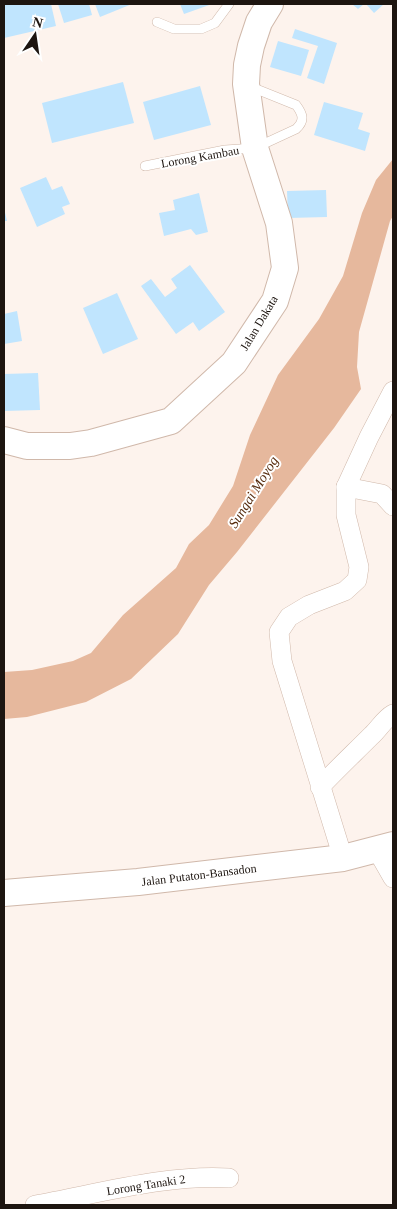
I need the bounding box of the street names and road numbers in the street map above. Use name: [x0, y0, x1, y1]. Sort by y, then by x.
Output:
street label: Lorong Kambau: [160, 143, 240, 171]
street label: Jalan Dakata: [237, 292, 281, 353]
street label: Jalan Putaton-Bansadon: [141, 861, 257, 889]
street label: Lorong Tanaki 2: [106, 1172, 186, 1198]

